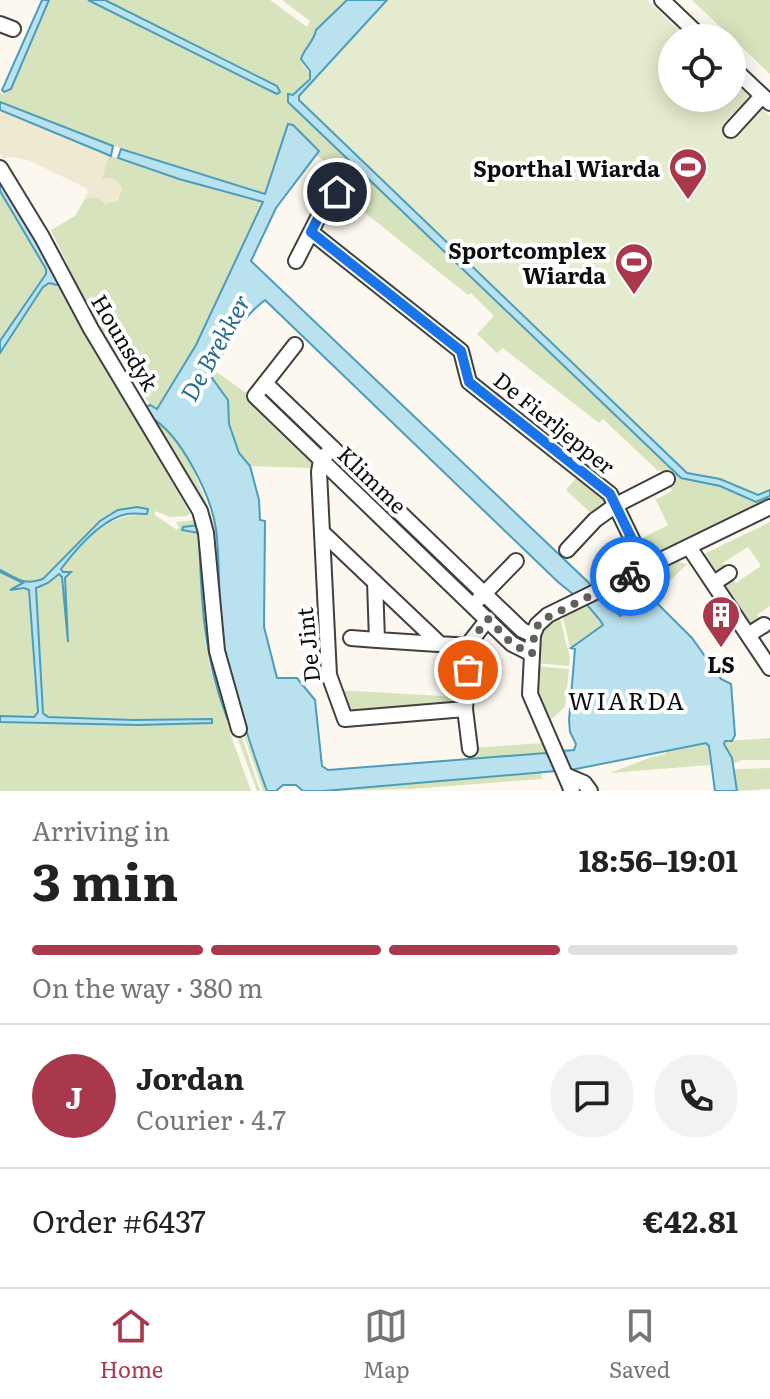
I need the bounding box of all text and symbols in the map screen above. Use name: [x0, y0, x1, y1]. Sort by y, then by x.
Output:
map controls: [658, 24, 746, 112]
button: locate: [658, 24, 746, 112]
sports icon: Sporthal Wiarda: [667, 146, 709, 201]
place label: Sporthal Wiarda: [473, 151, 660, 184]
pin: [303, 158, 371, 226]
icon: home: [315, 170, 359, 214]
place label: Sportcomplex Wiarda: [448, 233, 607, 291]
sports icon: Sportcomplex Wiarda: [613, 241, 655, 296]
street label: Hounsdyk: [84, 287, 168, 397]
water label: De Brekker: [170, 287, 258, 407]
street label: De Fierljepper: [487, 363, 623, 482]
street label: Klimme: [331, 438, 415, 520]
courier: [590, 536, 670, 616]
icon: bike: [608, 554, 652, 598]
building icon: LS: [700, 594, 742, 649]
street label: De Jint: [287, 606, 327, 684]
pin: [434, 636, 502, 704]
place label: LS: [707, 647, 735, 680]
icon: bag: [446, 648, 490, 692]
district label: WIARDA: [568, 682, 686, 717]
text: Arriving in: [32, 810, 170, 849]
text: 18:56–19:01: [579, 837, 738, 881]
text: 3 min: [32, 840, 178, 917]
text: On the way · 380 m: [32, 967, 263, 1006]
button: chat: [550, 1054, 634, 1138]
button: phone: [654, 1054, 738, 1138]
text: Jordan: [136, 1055, 244, 1099]
text: J: [65, 1074, 83, 1118]
text: Courier · 4.7: [136, 1099, 286, 1138]
text: Order #6437: [32, 1198, 206, 1242]
text: €42.81: [643, 1198, 738, 1242]
tab: Home: [100, 1304, 163, 1385]
tab: Map: [363, 1304, 410, 1385]
tab: Saved: [609, 1304, 670, 1385]

